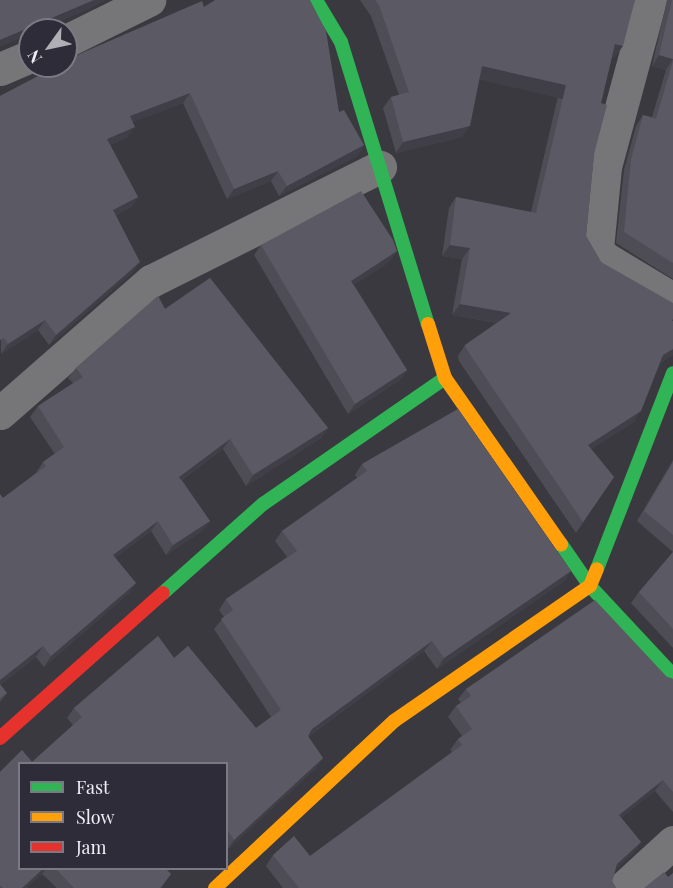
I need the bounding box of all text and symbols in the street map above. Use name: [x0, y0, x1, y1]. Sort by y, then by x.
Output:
north arrow: [18, 18, 78, 78]
text: N: [22, 46, 46, 68]
legend: [18, 762, 228, 870]
text: Fast: [76, 775, 109, 799]
text: Slow: [76, 805, 114, 829]
text: Jam: [76, 835, 106, 859]

